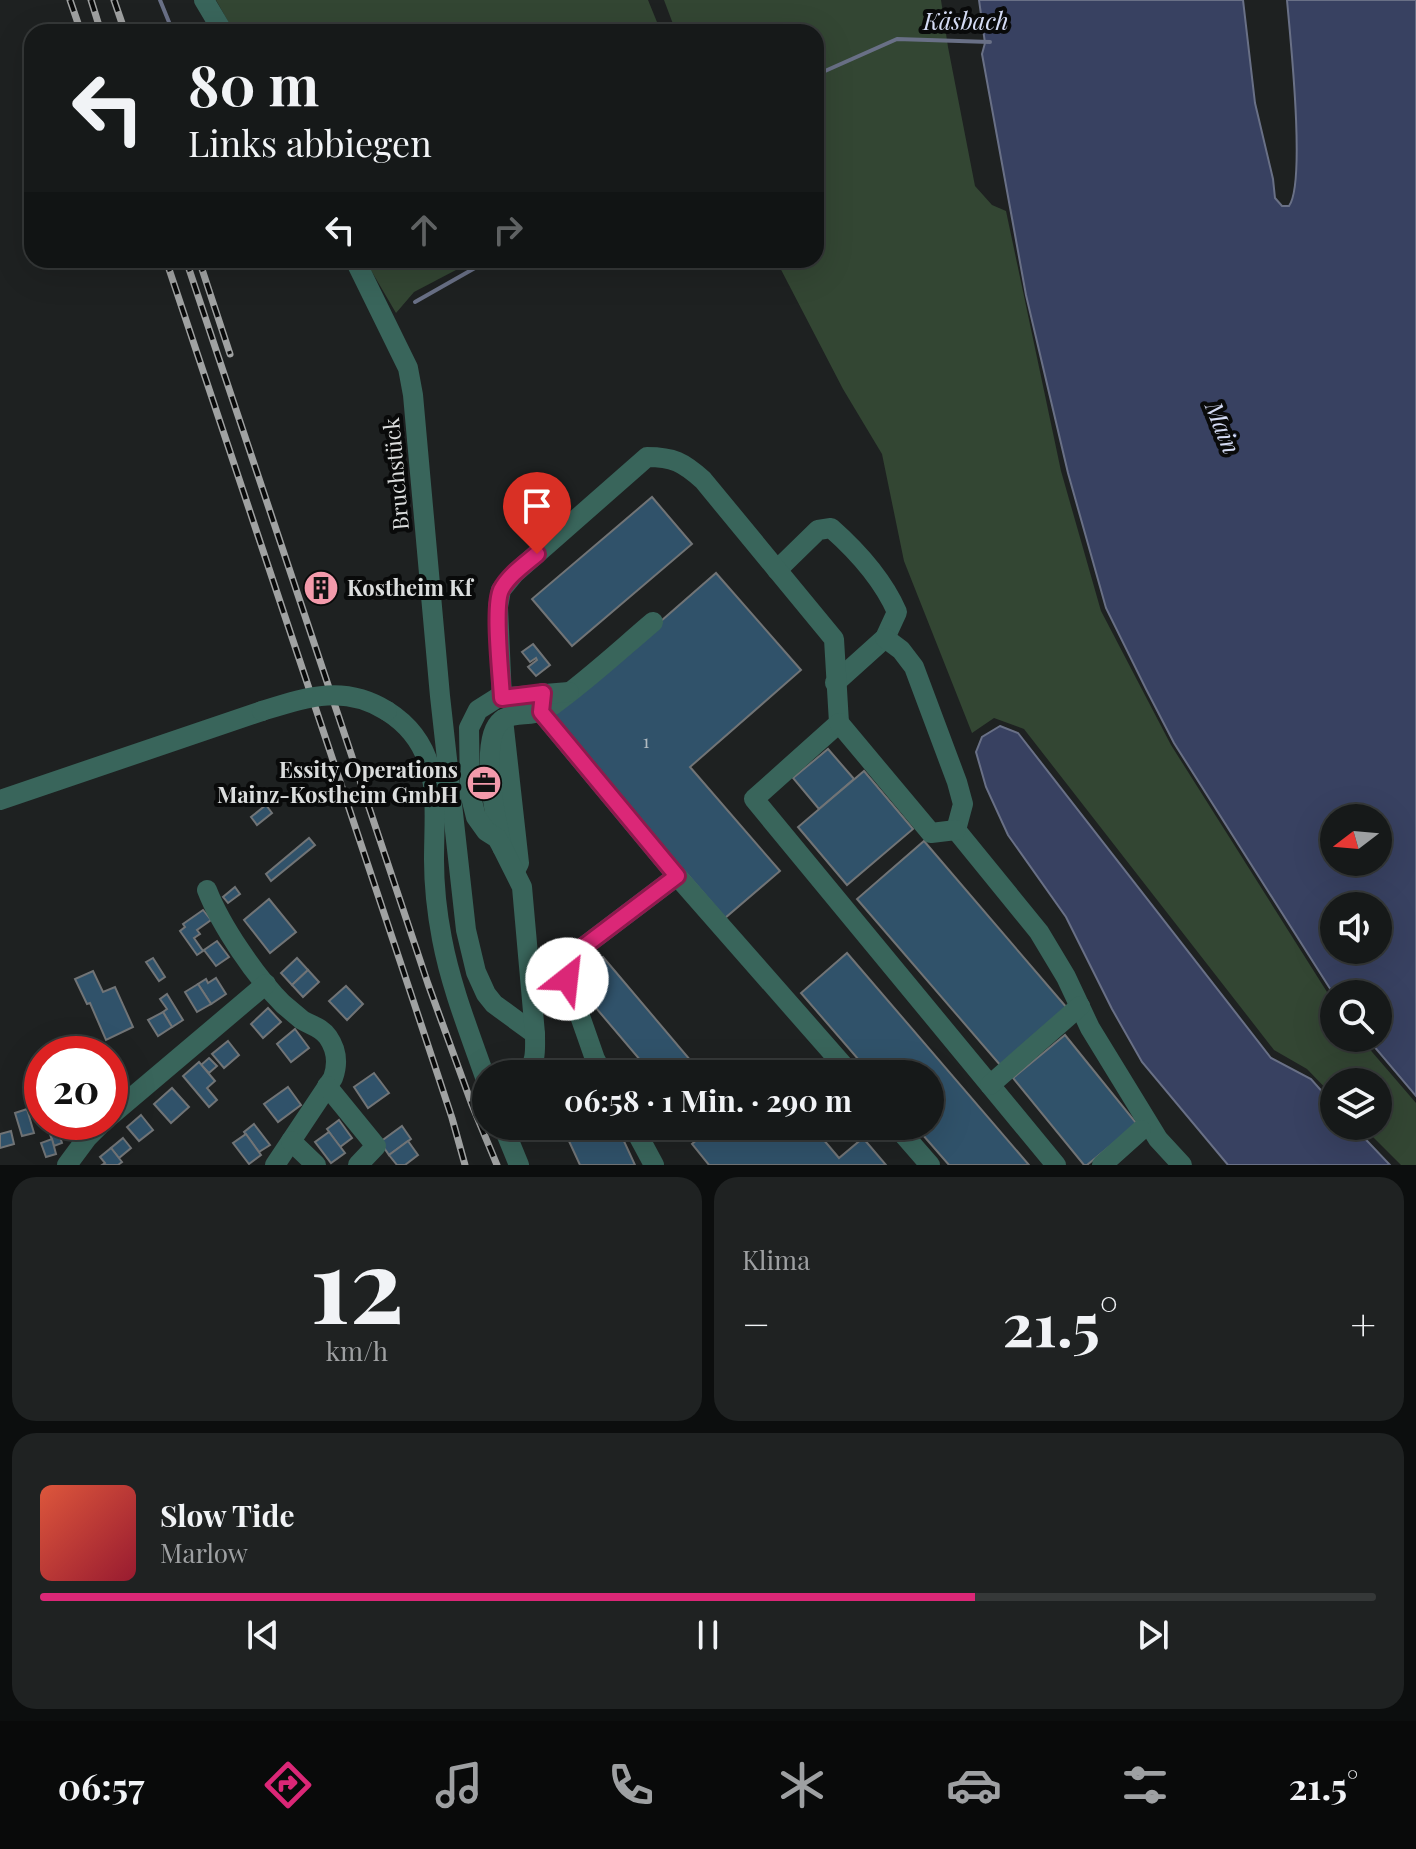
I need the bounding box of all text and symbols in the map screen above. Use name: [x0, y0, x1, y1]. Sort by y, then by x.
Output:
water label: Käsbach: [922, 4, 1009, 36]
text: 80 m: [188, 46, 319, 121]
icon: left: [56, 56, 160, 160]
text: Links abbiegen: [188, 118, 432, 166]
icon: left: [318, 208, 362, 252]
icon: ahead: [402, 208, 446, 252]
icon: right: [486, 208, 530, 252]
water label: Main: [1199, 395, 1249, 458]
street label: Bruchstück: [375, 416, 415, 532]
pin: [503, 472, 571, 554]
icon: arrive: [515, 484, 559, 528]
building icon: Kostheim Kf: [302, 569, 340, 607]
place label: Kostheim Kf: [347, 572, 475, 602]
house number: 1: [643, 729, 650, 753]
place label: Essity Operations Mainz-Kostheim GmbH: [217, 754, 458, 809]
office icon: Essity Operations Mainz-Kostheim GmbH: [465, 764, 503, 802]
north arrow: [1320, 804, 1392, 876]
map controls: [1320, 804, 1392, 1140]
button: sound: [1320, 892, 1392, 964]
position arrow: [525, 937, 609, 1021]
button: search: [1320, 980, 1392, 1052]
speed limit sign: 20: [24, 1036, 128, 1140]
button: layers: [1320, 1068, 1392, 1140]
text: 06:58 · 1 Min. · 290 m: [564, 1080, 852, 1120]
text: 12: [310, 1211, 404, 1350]
text: Klima: [742, 1242, 810, 1277]
text: 21.5°: [1002, 1282, 1118, 1362]
text: −: [742, 1293, 770, 1352]
text: +: [1350, 1293, 1376, 1352]
text: km/h: [326, 1333, 388, 1368]
text: Slow Tide: [160, 1495, 295, 1535]
text: Marlow: [160, 1535, 248, 1570]
icon: previous: [241, 1613, 285, 1657]
icon: pause: [686, 1613, 730, 1657]
icon: next: [1131, 1613, 1175, 1657]
icon: directions: [260, 1757, 316, 1813]
icon: music: [431, 1757, 487, 1813]
icon: phone: [603, 1757, 659, 1813]
icon: climate: [774, 1757, 830, 1813]
icon: car: [946, 1757, 1002, 1813]
icon: filters: [1117, 1757, 1173, 1813]
text: 06:57: [58, 1761, 145, 1809]
text: 21.5°: [1289, 1761, 1358, 1809]

